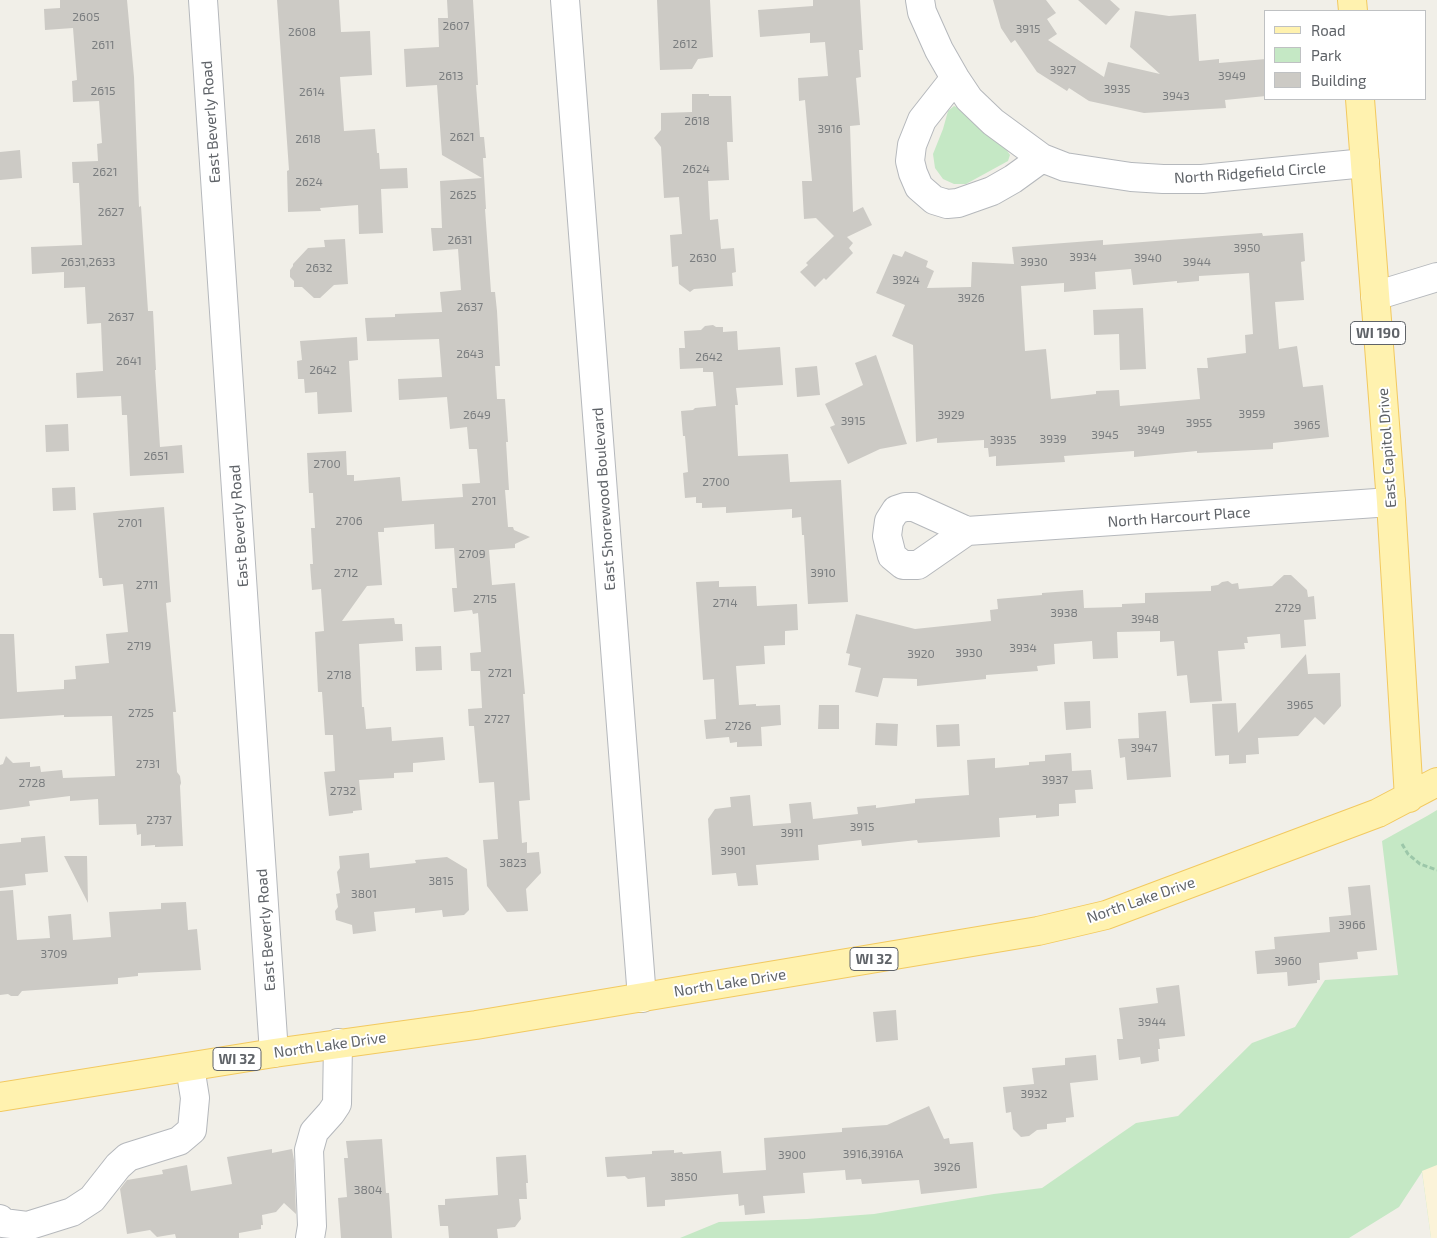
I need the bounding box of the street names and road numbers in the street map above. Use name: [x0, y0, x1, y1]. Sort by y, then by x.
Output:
street label: East Beverly Road: [198, 60, 224, 184]
street label: North Ridgefield Circle: [1173, 159, 1327, 187]
road number: WI 190: [1350, 322, 1406, 344]
street label: East Capitol Drive: [1374, 387, 1400, 509]
street label: East Shorewood Boulevard: [589, 407, 619, 591]
street label: East Beverly Road: [226, 464, 252, 588]
street label: North Harcourt Place: [1107, 503, 1251, 531]
street label: East Beverly Road: [253, 868, 279, 992]
street label: North Lake Drive: [1085, 873, 1197, 927]
road number: WI 32: [850, 948, 898, 971]
street label: North Lake Drive: [673, 965, 787, 1001]
street label: North Lake Drive: [273, 1028, 387, 1062]
road number: WI 32: [213, 1048, 261, 1070]

